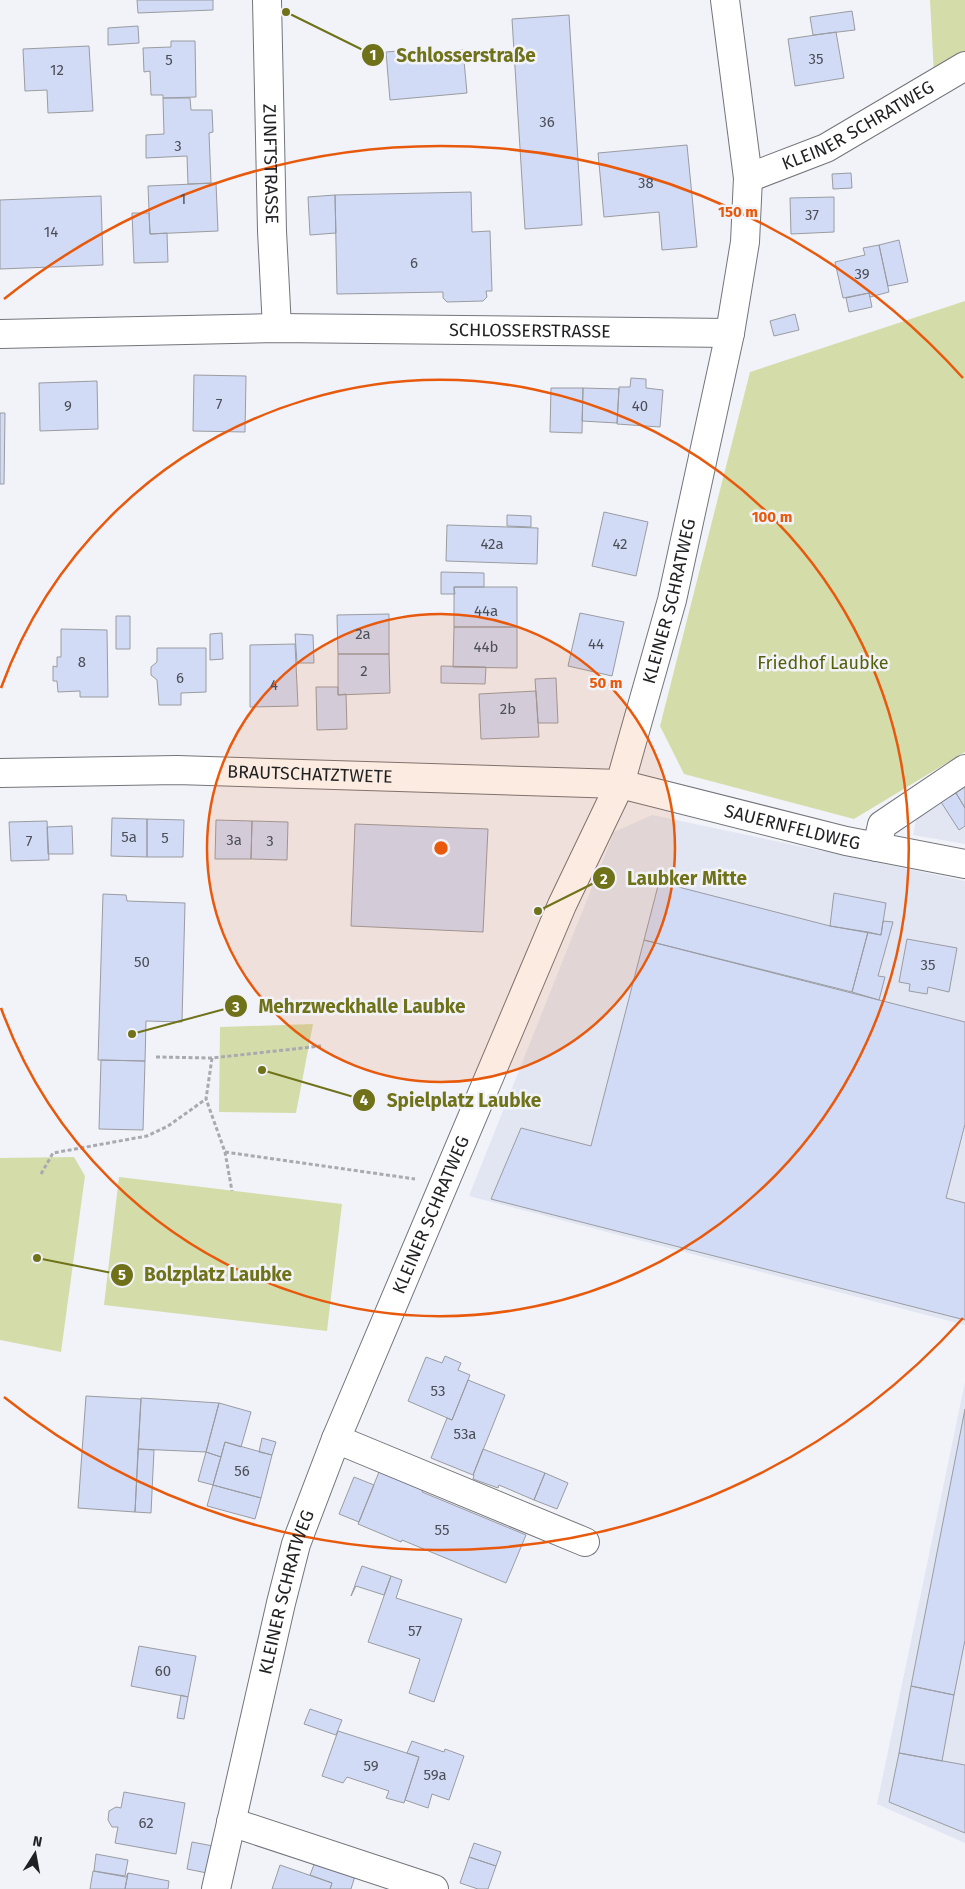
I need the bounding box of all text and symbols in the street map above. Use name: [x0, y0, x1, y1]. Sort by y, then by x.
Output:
callout: Schlosserstraße: [361, 38, 545, 72]
text: Schlosserstraße: [396, 44, 536, 67]
text: 1: [370, 46, 376, 64]
house number: 35: [808, 50, 824, 68]
house number: 5: [165, 51, 173, 69]
house number: 12: [50, 61, 64, 79]
street label: KLEINER SCHRATWEG: [779, 76, 938, 175]
street label: ZUNFTSTRASSE: [258, 104, 283, 224]
house number: 36: [539, 113, 555, 131]
house number: 3: [174, 137, 182, 155]
house number: 38: [638, 174, 654, 192]
house number: 1: [180, 190, 186, 208]
text: 150 m: [718, 203, 758, 221]
house number: 37: [805, 206, 819, 224]
house number: 14: [44, 223, 58, 241]
house number: 6: [410, 254, 418, 272]
house number: 39: [854, 265, 870, 283]
street label: SCHLOSSERSTRASSE: [449, 319, 611, 343]
house number: 7: [216, 395, 223, 413]
house number: 9: [64, 397, 72, 415]
house number: 40: [632, 397, 648, 415]
text: 100 m: [752, 508, 792, 526]
street label: KLEINER SCHRATWEG: [638, 517, 700, 686]
house number: 42a: [480, 535, 504, 553]
house number: 42: [612, 535, 628, 553]
house number: 44a: [474, 602, 498, 620]
house number: 2a: [355, 625, 371, 643]
house number: 44: [588, 635, 604, 653]
house number: 44b: [474, 638, 498, 656]
park label: Friedhof Laubke: [757, 652, 889, 674]
house number: 8: [78, 653, 86, 671]
house number: 2: [360, 662, 368, 680]
house number: 6: [176, 669, 184, 687]
text: 50 m: [589, 674, 623, 692]
house number: 4: [270, 676, 278, 694]
house number: 2b: [500, 700, 516, 718]
street label: BRAUTSCHATZTWETE: [227, 761, 393, 788]
street label: SAUERNFELDWEG: [722, 800, 862, 855]
house number: 5a: [121, 828, 137, 846]
house number: 5: [161, 829, 169, 847]
house number: 3a: [226, 831, 242, 849]
house number: 7: [26, 832, 33, 850]
house number: 3: [266, 832, 274, 850]
centre of rings: [432, 839, 450, 857]
callout: Laubker Mitte: [592, 861, 757, 895]
text: Laubker Mitte: [627, 867, 747, 890]
text: 2: [600, 870, 608, 888]
house number: 50: [134, 953, 150, 971]
house number: 35: [920, 956, 936, 974]
callout: Mehrzweckhalle Laubke: [224, 989, 476, 1023]
text: Mehrzweckhalle Laubke: [258, 995, 466, 1018]
text: 3: [231, 998, 240, 1016]
callout: Spielplatz Laubke: [351, 1083, 551, 1117]
text: Spielplatz Laubke: [387, 1089, 541, 1112]
text: 4: [360, 1091, 369, 1109]
street label: KLEINER SCHRATWEG: [388, 1132, 474, 1297]
callout: Bolzplatz Laubke: [109, 1258, 302, 1292]
text: Bolzplatz Laubke: [144, 1263, 292, 1286]
text: 5: [118, 1266, 126, 1284]
house number: 53: [431, 1382, 445, 1400]
house number: 53a: [453, 1425, 477, 1443]
house number: 56: [234, 1462, 250, 1480]
street label: KLEINER SCHRATWEG: [254, 1507, 319, 1677]
house number: 55: [435, 1521, 449, 1539]
house number: 57: [408, 1622, 422, 1640]
house number: 60: [155, 1662, 171, 1680]
house number: 59: [363, 1757, 379, 1775]
house number: 59a: [423, 1766, 447, 1784]
house number: 62: [138, 1814, 154, 1832]
north arrow: [10, 1829, 60, 1879]
text: N: [31, 1832, 44, 1851]

